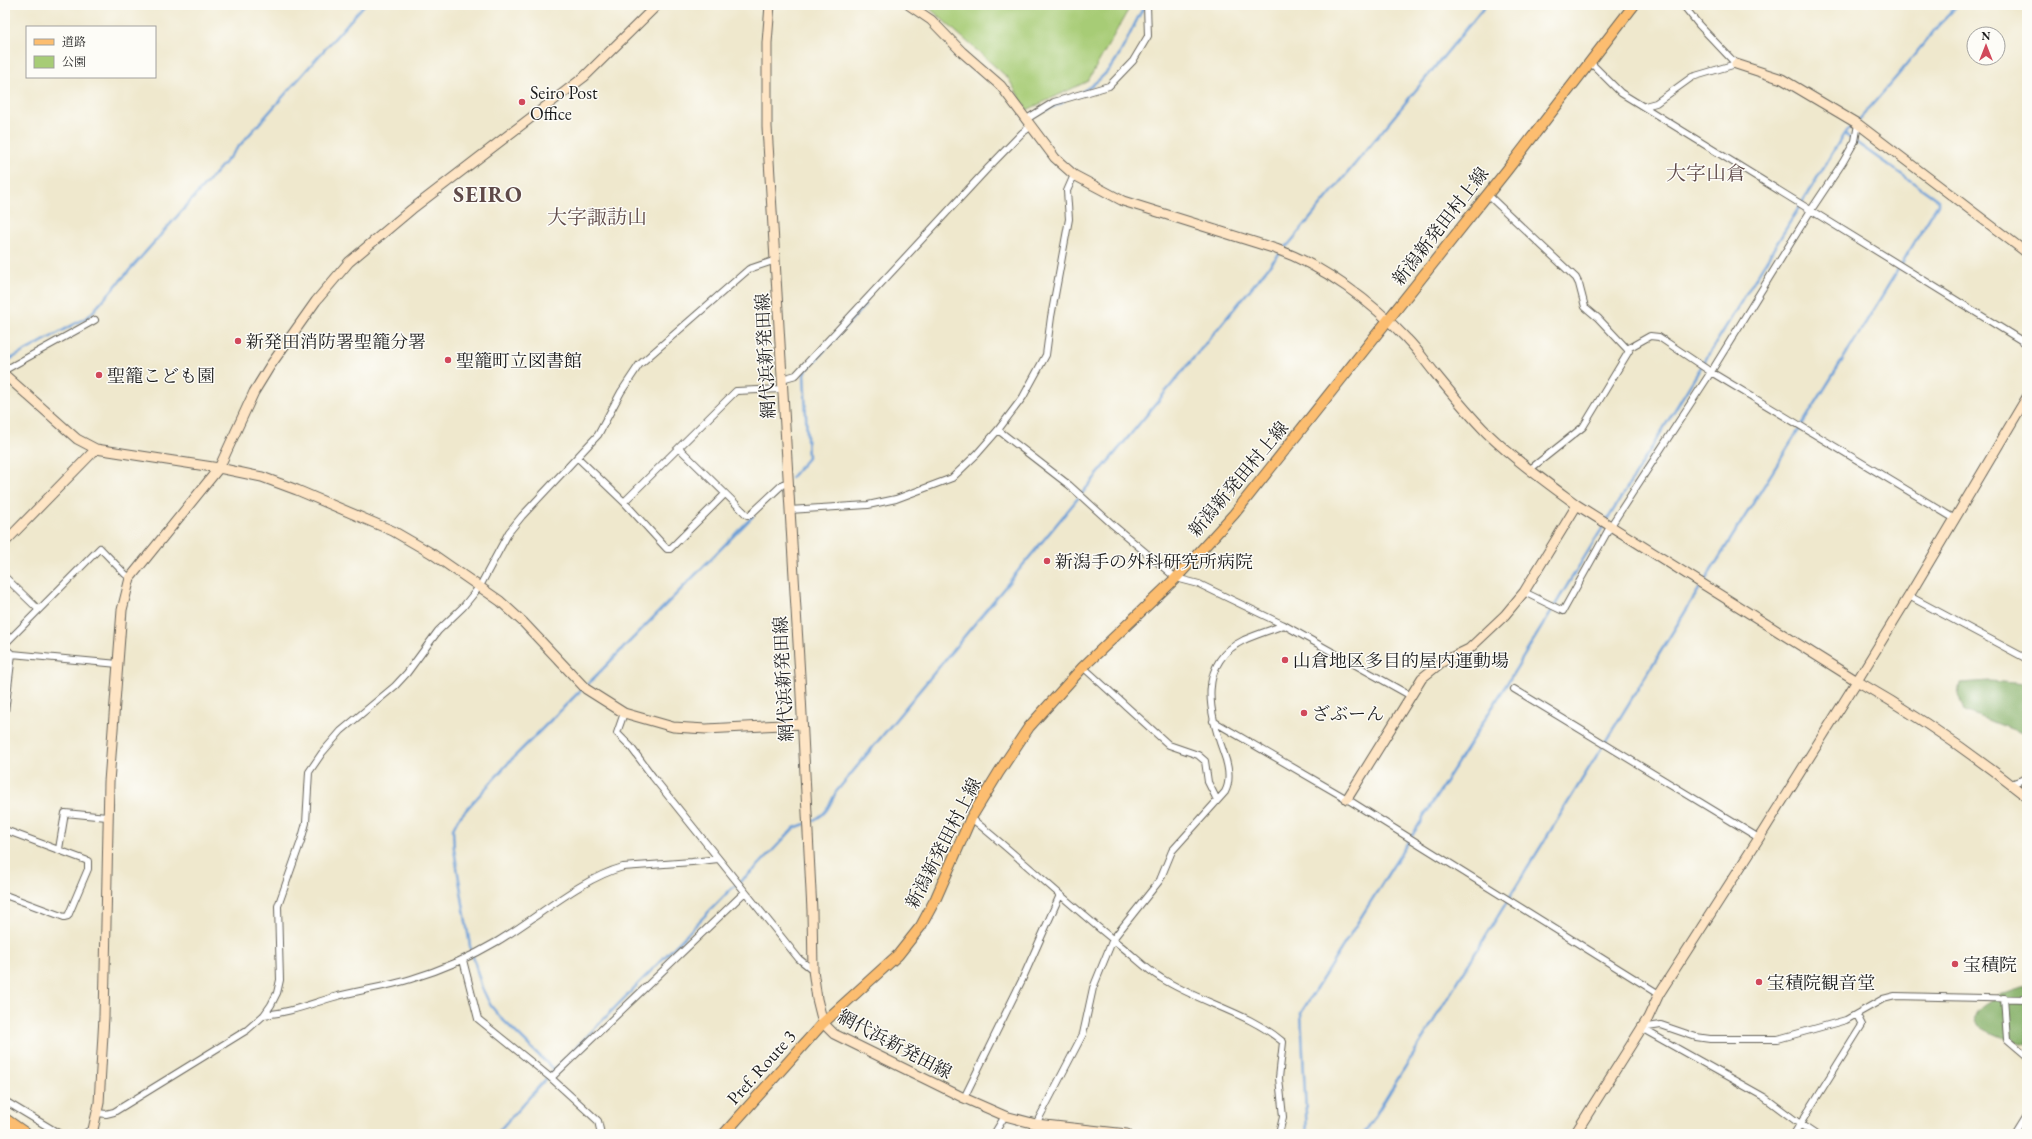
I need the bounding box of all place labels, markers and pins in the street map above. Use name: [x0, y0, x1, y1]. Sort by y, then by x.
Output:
place label: Seiro Post Office: [530, 81, 598, 125]
marker: Seiro Post Office: [517, 97, 527, 107]
place label: 新発田消防署聖籠分署: [246, 330, 426, 353]
marker: 新発田消防署聖籠分署: [233, 336, 243, 346]
place label: 聖籠町立図書館: [456, 349, 582, 372]
marker: 聖籠町立図書館: [443, 355, 453, 365]
place label: 聖籠こども園: [107, 364, 215, 387]
marker: 聖籠こども園: [94, 370, 104, 380]
place label: 新潟手の外科研究所病院: [1055, 550, 1253, 573]
marker: 新潟手の外科研究所病院: [1042, 556, 1052, 566]
place label: 山倉地区多目的屋内運動場: [1293, 649, 1509, 672]
marker: 山倉地区多目的屋内運動場: [1280, 655, 1290, 665]
place label: ざぶーん: [1312, 702, 1384, 725]
marker: ざぶーん: [1299, 708, 1309, 718]
place label: 宝積院: [1963, 953, 2017, 976]
marker: 宝積院: [1950, 959, 1960, 969]
place label: 宝積院観音堂: [1767, 971, 1875, 994]
marker: 宝積院観音堂: [1754, 977, 1764, 987]

